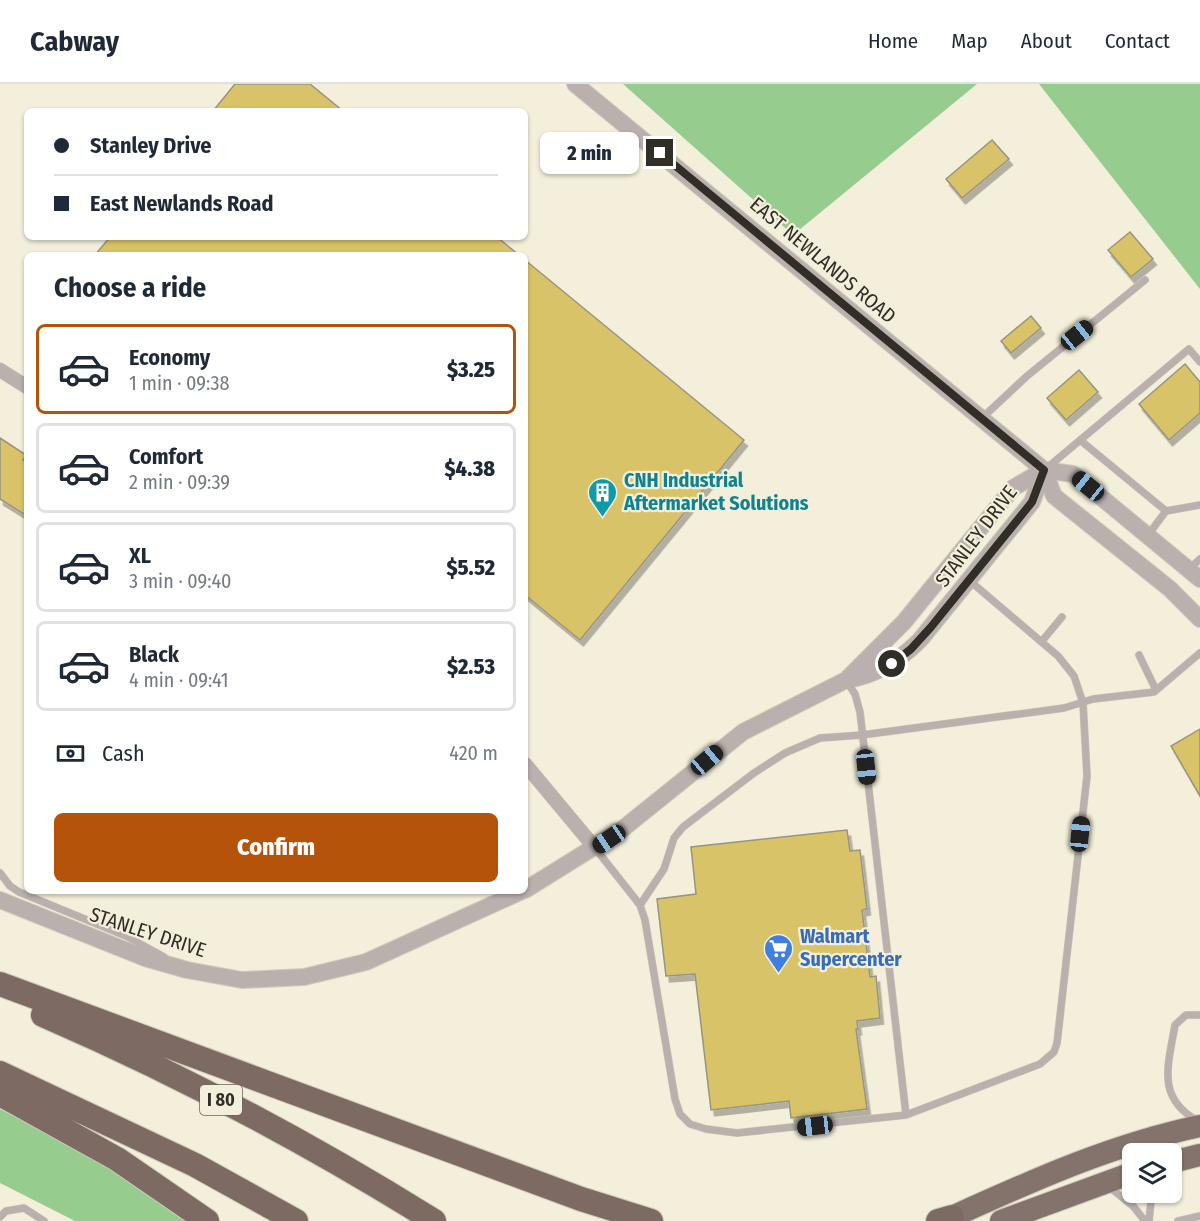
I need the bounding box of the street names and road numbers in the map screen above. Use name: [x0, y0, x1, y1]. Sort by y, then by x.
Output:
street label: EAST NEWLANDS ROAD: [745, 192, 901, 328]
street label: STANLEY DRIVE: [930, 481, 1022, 591]
street label: STANLEY DRIVE: [87, 902, 209, 962]
road number: I 80: [200, 1085, 242, 1115]

